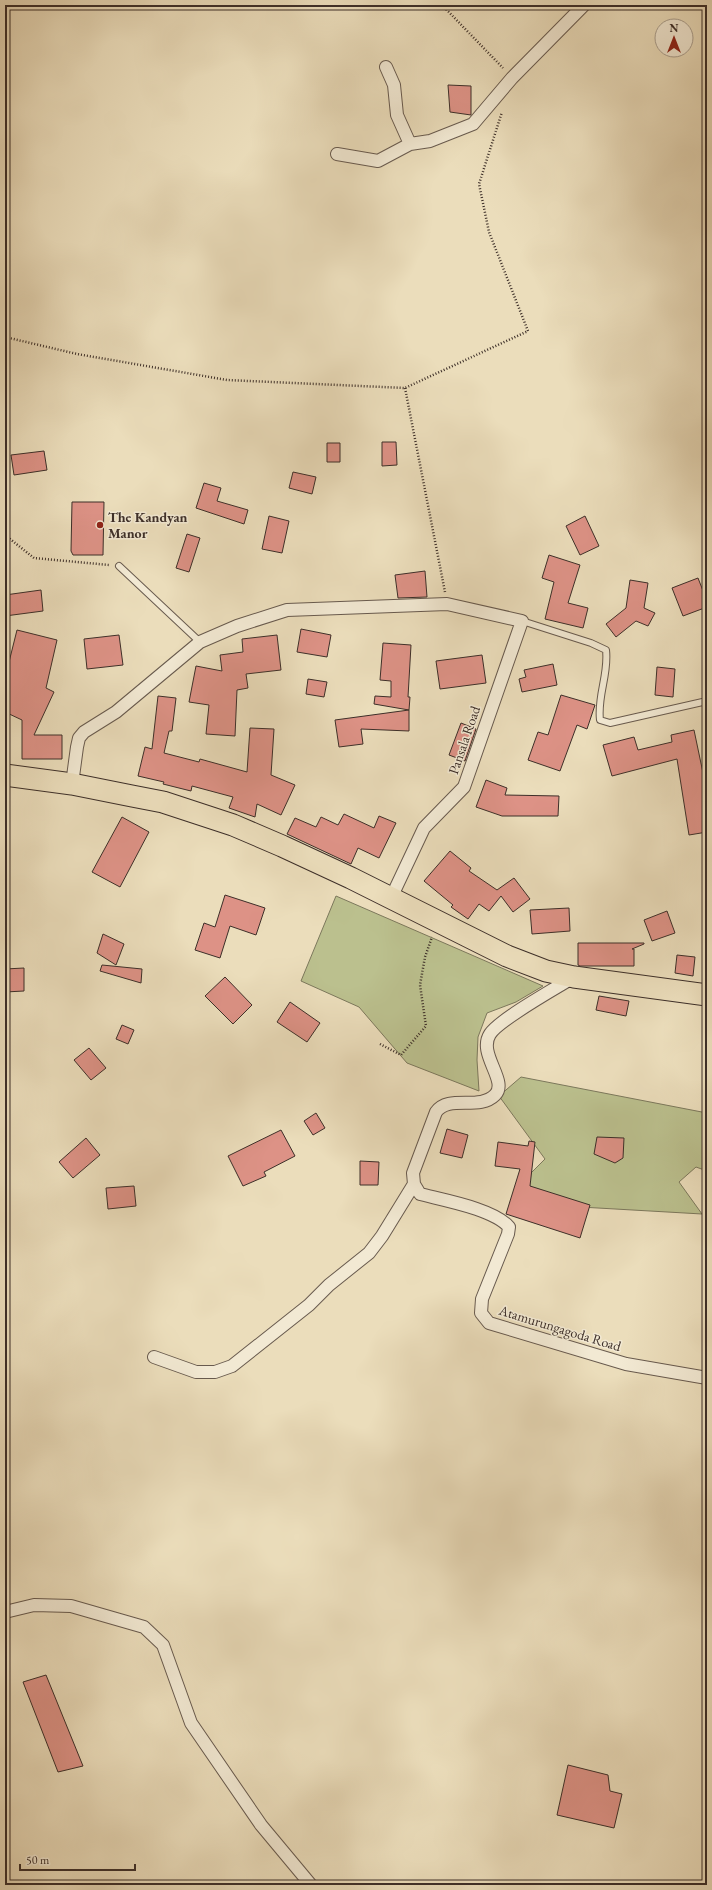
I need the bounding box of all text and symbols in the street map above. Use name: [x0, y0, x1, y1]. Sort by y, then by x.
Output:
north arrow: [654, 18, 694, 58]
text: N: [670, 21, 679, 35]
place label: The Kandyan Manor: [108, 508, 188, 542]
marker: The Kandyan Manor: [95, 520, 105, 530]
street label: Pansala Road: [444, 703, 484, 777]
street label: Atamurungagoda Road: [496, 1301, 624, 1355]
scale bar: [20, 1846, 135, 1872]
text: 50 m: [26, 1852, 50, 1868]

